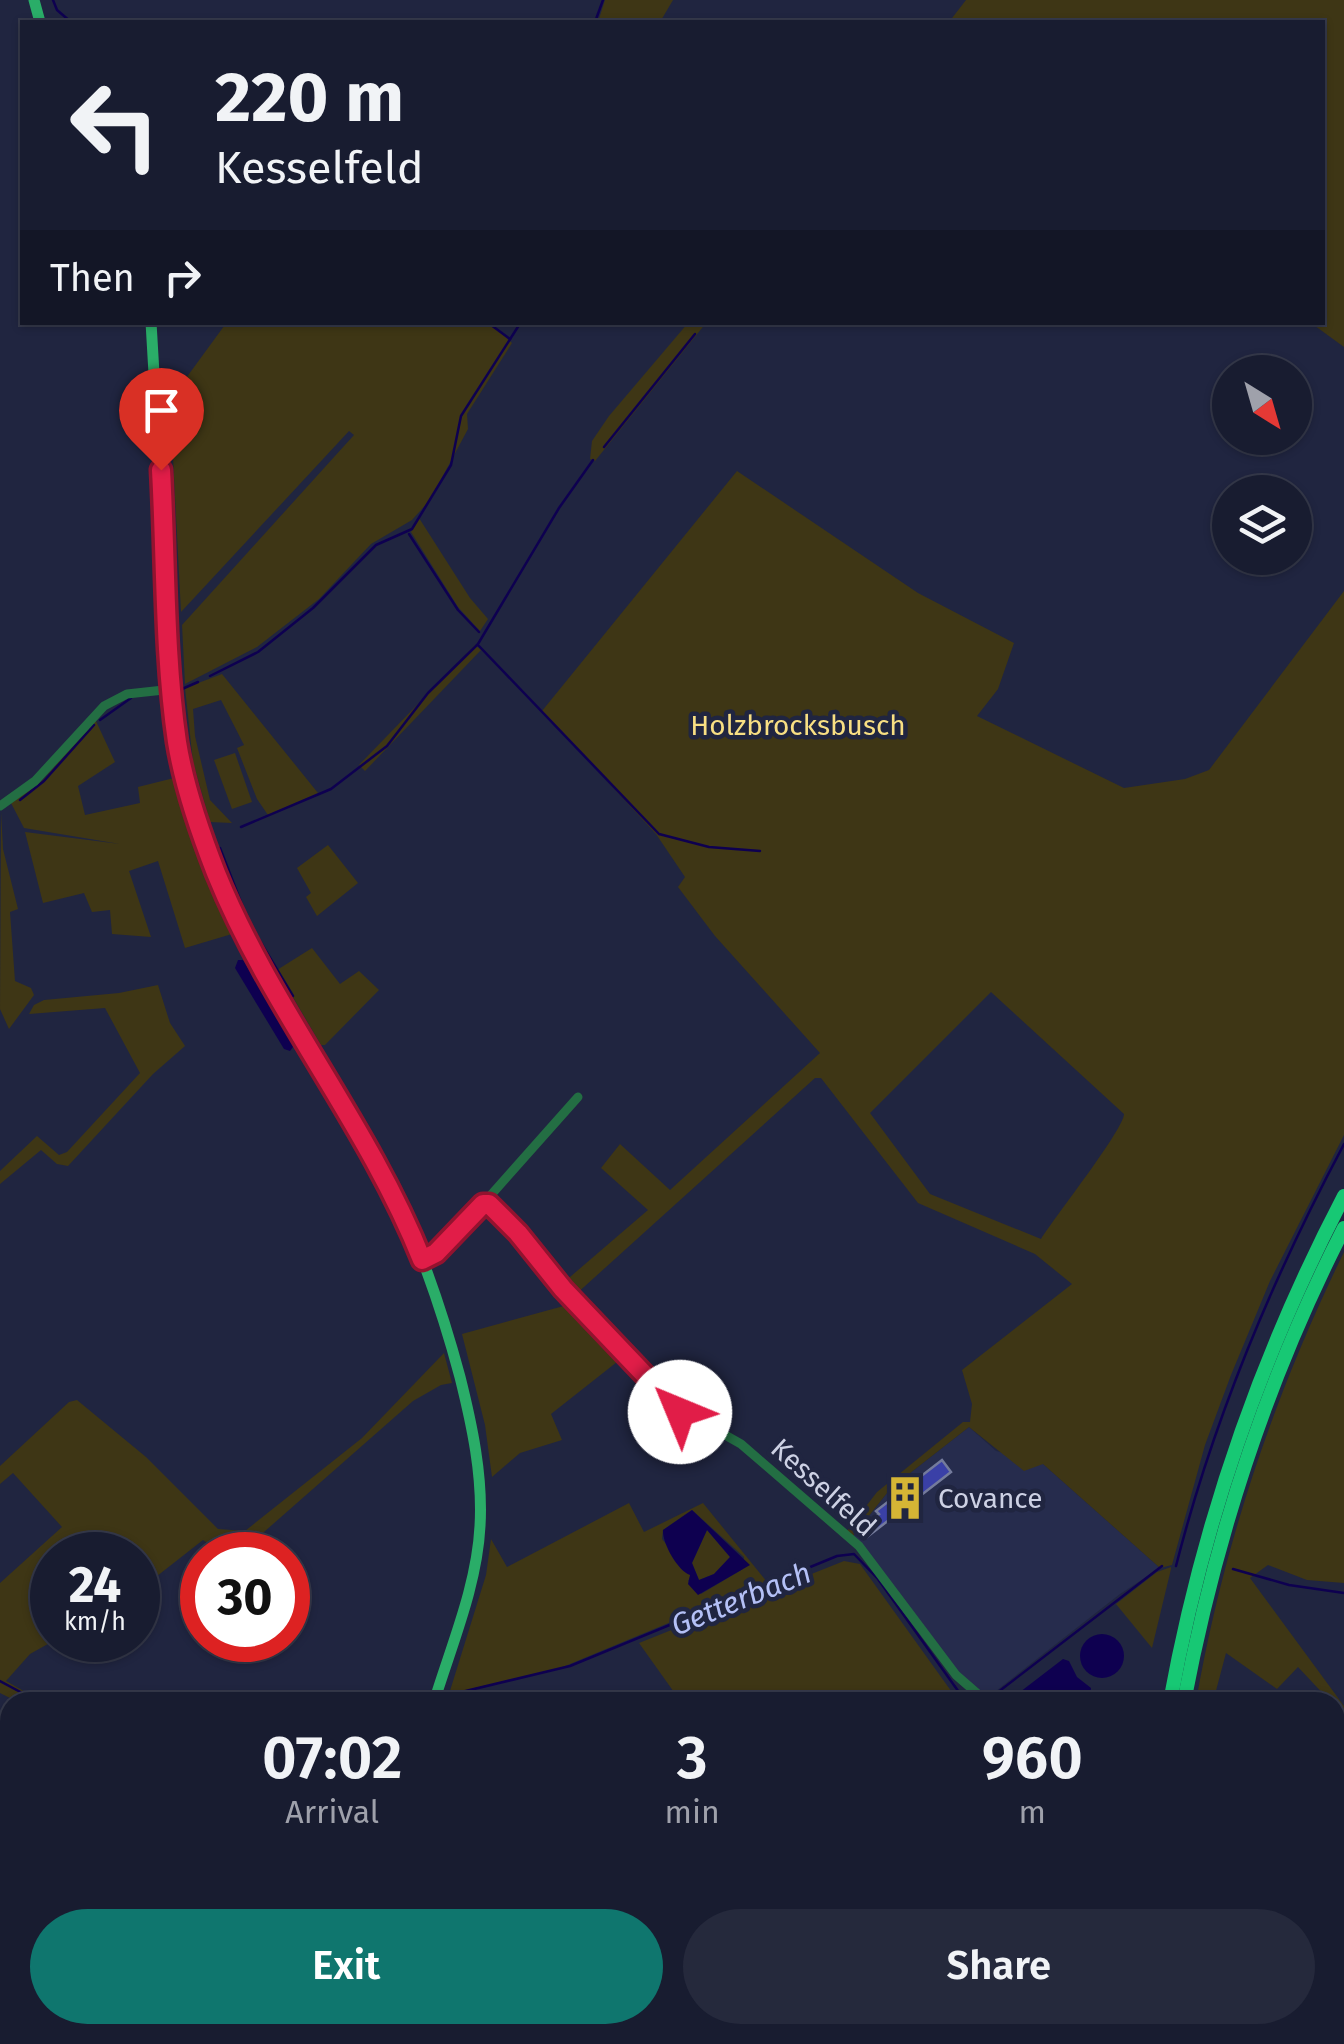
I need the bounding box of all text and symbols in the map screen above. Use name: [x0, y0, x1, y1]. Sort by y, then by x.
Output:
text: 220 m: [215, 56, 404, 140]
icon: left: [50, 60, 180, 190]
text: Kesselfeld: [215, 141, 424, 195]
icon: right: [155, 250, 210, 305]
text: Then: [50, 255, 135, 301]
north arrow: [1212, 355, 1312, 455]
map controls: [1212, 355, 1312, 575]
pin: [119, 368, 204, 471]
icon: arrive: [134, 383, 189, 438]
button: layers: [1212, 475, 1312, 575]
park label: Holzbrocksbusch: [690, 709, 906, 742]
position arrow: [628, 1360, 732, 1464]
street label: Kesselfeld: [764, 1432, 883, 1543]
building icon: Covance: [881, 1474, 929, 1522]
place label: Covance: [938, 1482, 1042, 1515]
speed limit sign: 30: [180, 1532, 310, 1662]
text: 24: [69, 1555, 121, 1615]
water label: Getterbach: [666, 1555, 816, 1643]
text: km/h: [64, 1607, 126, 1637]
text: 07:02: [262, 1722, 402, 1794]
text: 3: [677, 1722, 708, 1794]
text: 960: [982, 1722, 1083, 1794]
text: Arrival: [285, 1793, 379, 1831]
text: min: [665, 1793, 720, 1831]
text: m: [1019, 1793, 1046, 1831]
button: Exit: [30, 1909, 663, 2024]
button: Share: [683, 1909, 1315, 2024]

